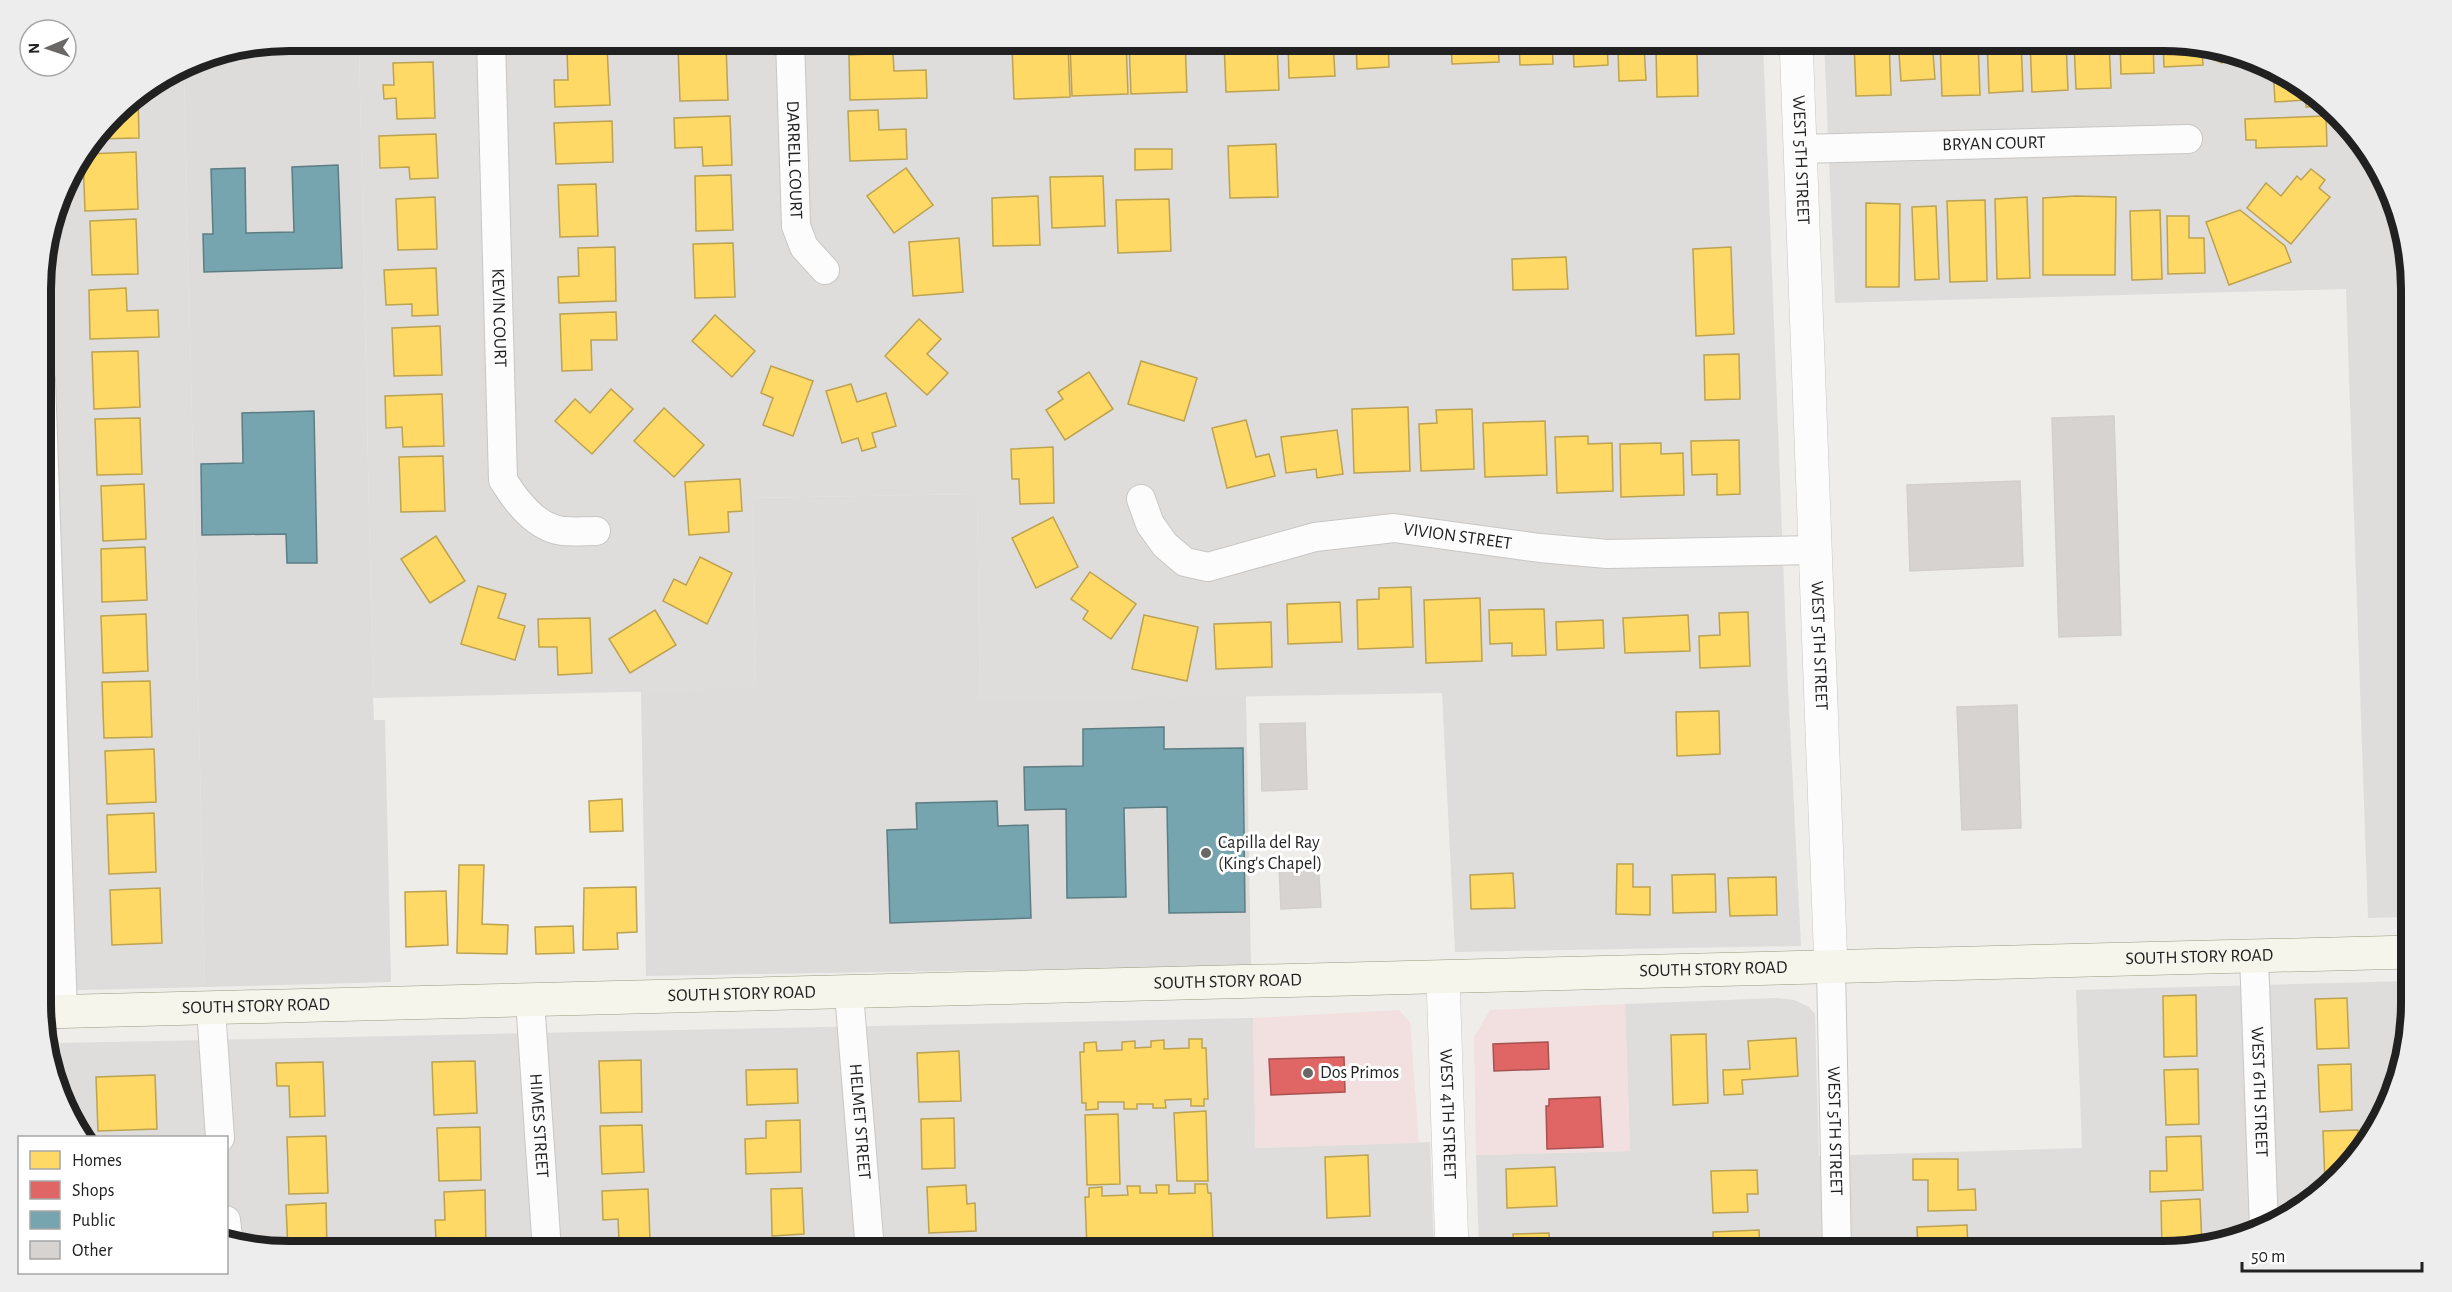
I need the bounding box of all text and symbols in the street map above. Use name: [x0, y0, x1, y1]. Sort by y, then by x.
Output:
north arrow: [18, 18, 78, 78]
text: N: [26, 43, 42, 54]
street label: WEST 5TH STREET: [1789, 95, 1812, 225]
street label: DARRELL COURT: [783, 100, 805, 220]
street label: BRYAN COURT: [1942, 134, 2046, 154]
street label: KEVIN COURT: [488, 268, 509, 368]
street label: VIVION STREET: [1402, 520, 1513, 553]
street label: WEST 5TH STREET: [1807, 580, 1830, 711]
place label: Capilla del Ray (King's Chapel): [1218, 834, 1322, 873]
marker: Capilla del Ray (King's Chapel): [1199, 846, 1213, 860]
street label: SOUTH STORY ROAD: [2125, 946, 2274, 968]
street label: SOUTH STORY ROAD: [1639, 959, 1788, 981]
street label: SOUTH STORY ROAD: [1153, 971, 1302, 993]
street label: SOUTH STORY ROAD: [668, 983, 816, 1005]
street label: SOUTH STORY ROAD: [182, 996, 330, 1017]
street label: WEST 6TH STREET: [2248, 1026, 2270, 1158]
street label: WEST 4TH STREET: [1436, 1048, 1459, 1180]
street label: HELMET STREET: [846, 1063, 873, 1181]
place label: Dos Primos: [1320, 1064, 1399, 1082]
marker: Dos Primos: [1301, 1066, 1315, 1080]
street label: WEST 5TH STREET: [1824, 1066, 1845, 1196]
street label: HIMES STREET: [526, 1073, 551, 1179]
legend: [18, 1136, 228, 1274]
text: Homes: [72, 1152, 122, 1170]
text: Shops: [72, 1182, 114, 1200]
text: Public: [72, 1212, 115, 1230]
scale bar: [2242, 1235, 2422, 1273]
text: Other: [72, 1242, 113, 1260]
text: 50 m: [2251, 1248, 2285, 1266]

